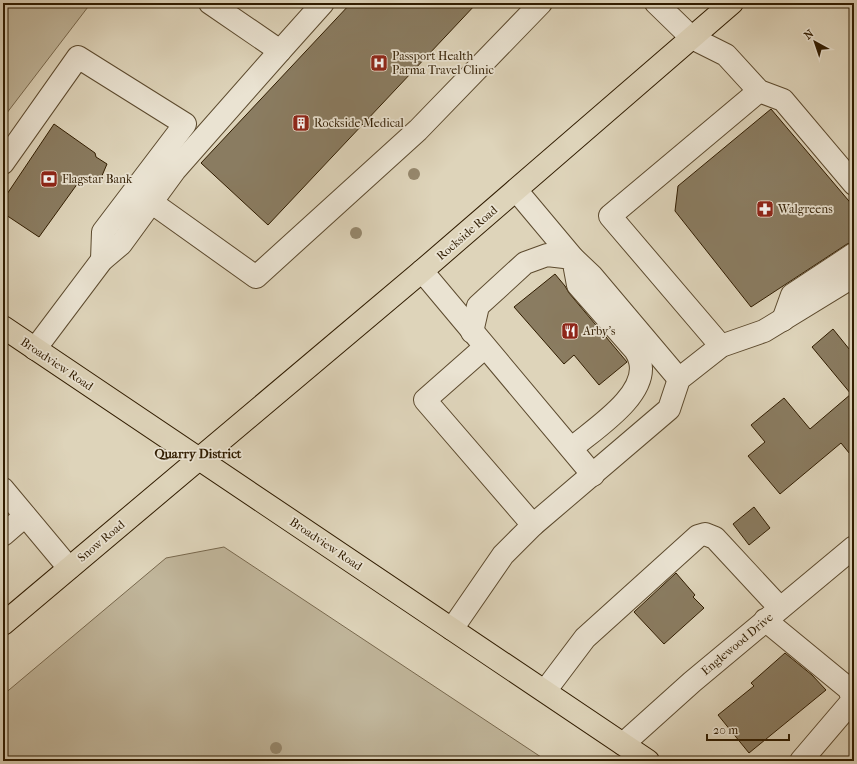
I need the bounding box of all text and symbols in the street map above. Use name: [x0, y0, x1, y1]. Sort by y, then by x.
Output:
north arrow: [795, 22, 835, 62]
text: N: [802, 27, 817, 42]
place label: Passport Health Parma Travel Clinic: [392, 49, 494, 77]
hospital icon: Passport Health Parma Travel Clinic: [369, 53, 389, 73]
building icon: Rockside Medical: [291, 113, 311, 133]
place label: Rockside Medical: [314, 116, 405, 130]
bank icon: Flagstar Bank: [39, 169, 59, 189]
place label: Flagstar Bank: [62, 172, 133, 186]
pharmacy icon: Walgreens: [755, 199, 775, 219]
place label: Walgreens: [777, 202, 833, 216]
street label: Rockside Road: [434, 203, 500, 263]
restaurant icon: Arby's: [560, 321, 580, 341]
place label: Arby's: [582, 324, 616, 338]
street label: Broadview Road: [18, 335, 96, 394]
district label: Quarry District: [154, 446, 242, 462]
street label: Broadview Road: [287, 515, 365, 574]
street label: Snow Road: [75, 517, 128, 565]
street label: Englewood Drive: [698, 610, 776, 678]
scale bar: [707, 716, 789, 742]
text: 20 m: [713, 723, 738, 737]

